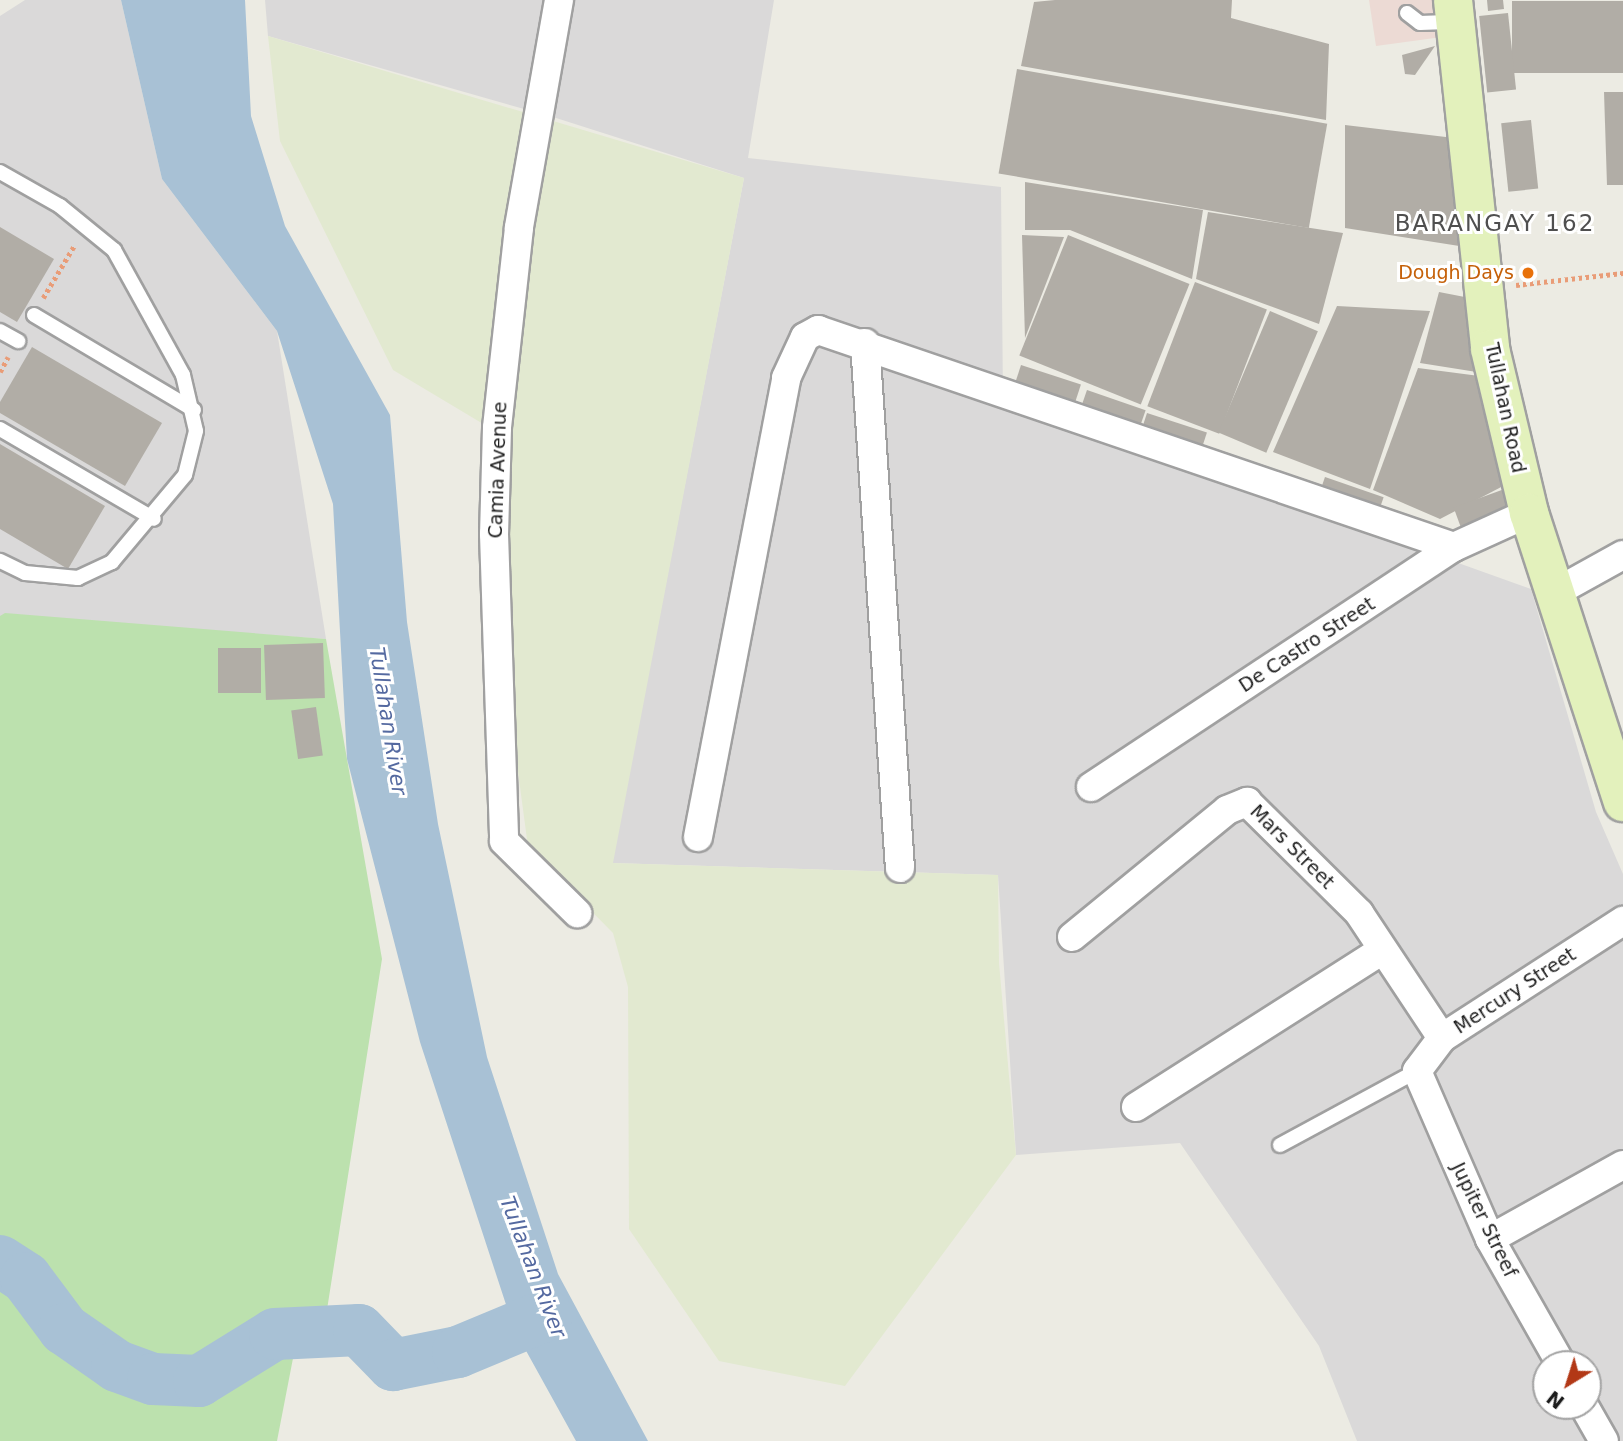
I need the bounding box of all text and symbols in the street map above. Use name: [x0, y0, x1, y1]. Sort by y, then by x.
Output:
district label: BARANGAY 162: [1396, 209, 1594, 237]
place label: Dough Days: [1398, 262, 1514, 284]
marker: Dough Days: [1520, 265, 1536, 281]
street label: Tullahan Road: [1480, 341, 1530, 475]
street label: Camia Avenue: [484, 401, 512, 539]
street label: De Castro Street: [1235, 593, 1379, 697]
water label: Tullahan River: [364, 645, 412, 797]
street label: Mars Street: [1245, 800, 1339, 894]
street label: Mercury Street: [1450, 943, 1580, 1039]
street label: Jupiter Streef: [1446, 1159, 1522, 1281]
water label: Tullahan River: [495, 1193, 571, 1341]
north arrow: [1532, 1350, 1602, 1420]
text: N: [1542, 1386, 1568, 1414]

